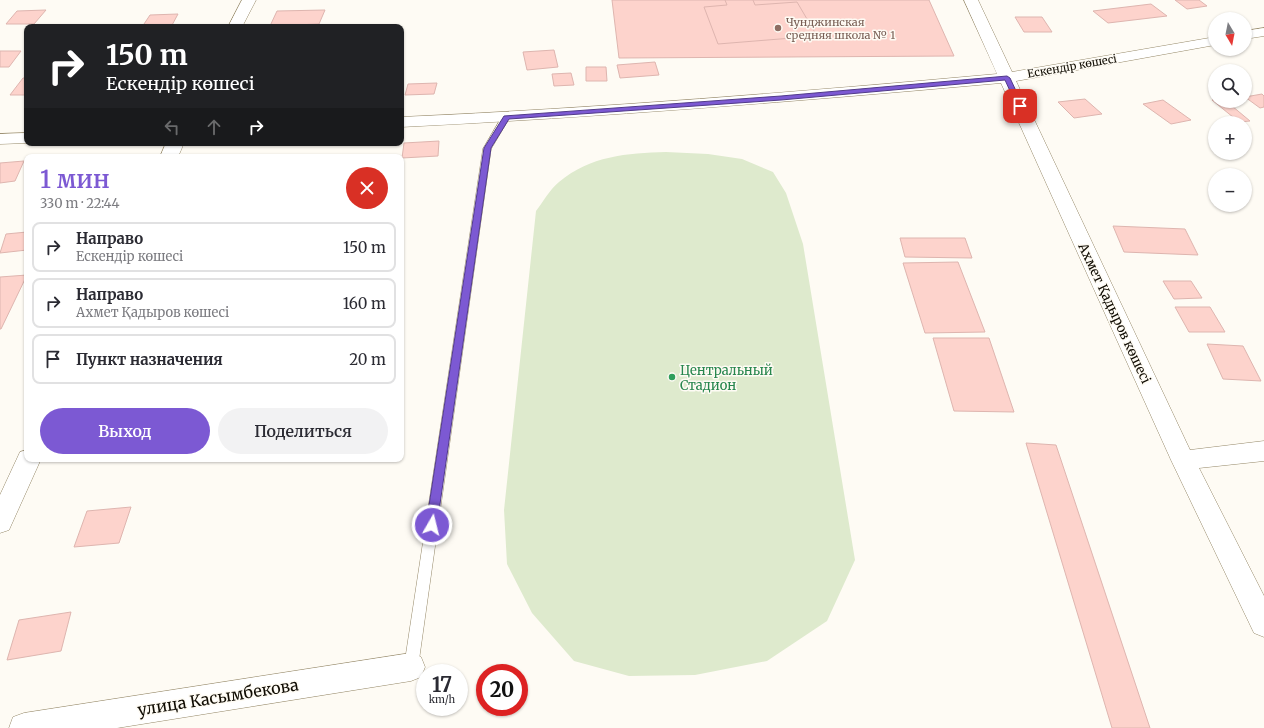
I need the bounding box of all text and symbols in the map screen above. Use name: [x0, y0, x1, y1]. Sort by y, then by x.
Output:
north arrow: [1208, 12, 1252, 56]
map controls: [1208, 12, 1252, 212]
place label: Чунджинская средняя школа № 1: [786, 15, 895, 42]
marker: Чунджинская средняя школа № 1: [773, 23, 783, 33]
text: 150 m: [106, 37, 188, 73]
icon: right: [40, 40, 92, 92]
street label: Ескендір көшесі: [1026, 51, 1118, 81]
button: search: [1208, 64, 1252, 108]
text: Ескендір көшесі: [106, 72, 255, 95]
pin: [1003, 89, 1037, 123]
icon: arrive: [1009, 95, 1031, 117]
icon: left: [161, 116, 183, 138]
icon: ahead: [203, 116, 225, 138]
icon: right: [245, 116, 267, 138]
button: +: [1208, 116, 1252, 160]
text: 1 мин: [40, 164, 110, 195]
button: close: [346, 167, 388, 209]
button: −: [1208, 168, 1252, 212]
text: 330 m · 22:44: [40, 195, 120, 212]
text: Направо: [76, 229, 143, 248]
icon: right: [42, 236, 64, 258]
text: 150 m: [343, 238, 386, 257]
street label: Ахмет Қадыров көшесі: [1074, 239, 1155, 386]
text: Ескендір көшесі: [76, 248, 183, 265]
text: Направо: [76, 285, 143, 304]
icon: right: [42, 292, 64, 314]
text: 160 m: [343, 294, 386, 313]
text: Ахмет Қадыров көшесі: [76, 304, 229, 321]
icon: arrive: [42, 348, 64, 370]
text: Пункт назначения: [76, 350, 223, 369]
text: 20 m: [349, 350, 386, 369]
place label: Центральный Стадион: [680, 362, 773, 394]
marker: Центральный Стадион: [667, 372, 677, 382]
button: Выход: [40, 408, 210, 454]
button: Поделиться: [218, 408, 388, 454]
position arrow: [411, 504, 453, 546]
speed limit sign: 20: [476, 664, 528, 716]
text: 17: [432, 672, 452, 697]
street label: улица Касымбекова: [136, 674, 300, 720]
text: km/h: [429, 693, 455, 706]

